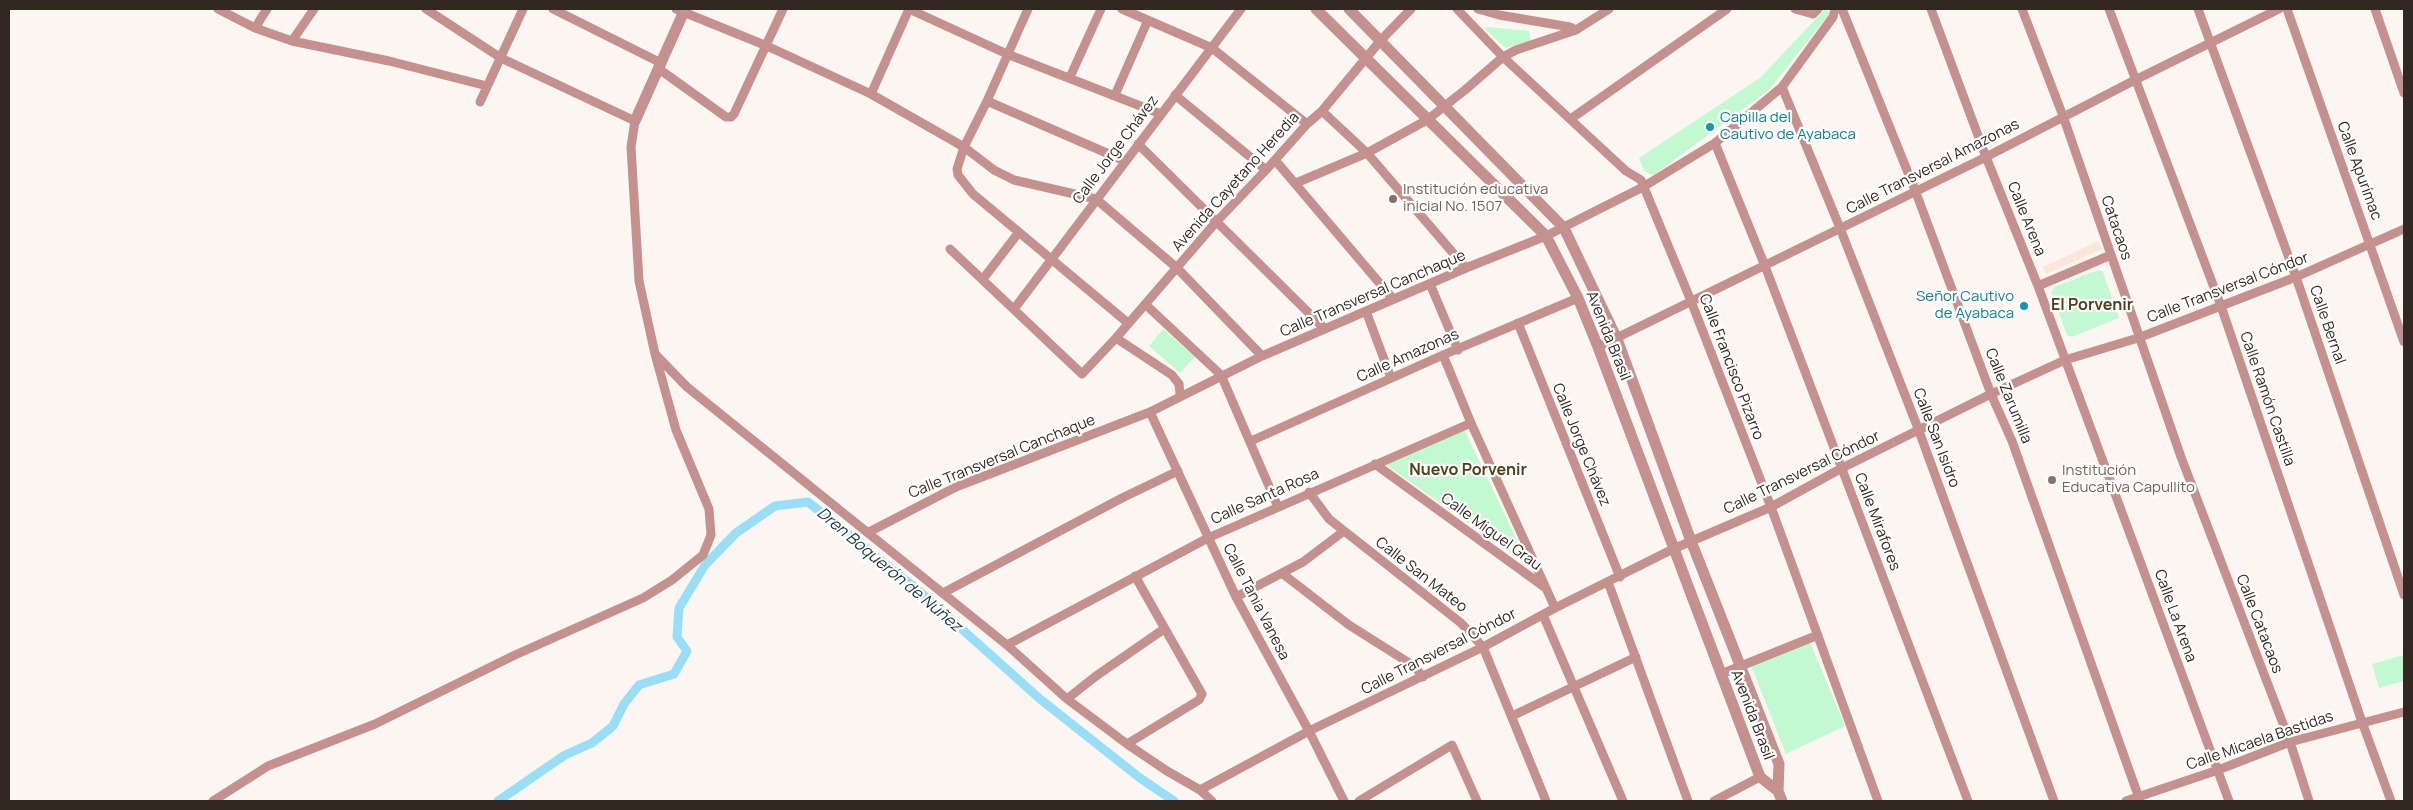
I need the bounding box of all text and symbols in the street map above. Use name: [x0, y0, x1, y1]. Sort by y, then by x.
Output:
street label: Calle Jorge Chávez: [1069, 92, 1163, 208]
street label: Avenida Cayetano Heredia: [1169, 109, 1303, 255]
place label: Capilla del Cautivo de Ayabaca: [1720, 109, 1856, 144]
street label: Calle Transversal Amazonas: [1843, 115, 2023, 219]
street label: Calle Apurímac: [2333, 119, 2385, 223]
marker: Capilla del Cautivo de Ayabaca: [1704, 121, 1716, 133]
street label: Calle Arena: [2003, 179, 2049, 259]
place label: Institución educativa inicial No. 1507: [1403, 181, 1548, 216]
marker: Institución educativa inicial No. 1507: [1387, 193, 1399, 205]
street label: Catacaos: [2097, 194, 2135, 262]
street label: Calle Transversal Canchaque: [1277, 247, 1469, 341]
street label: Calle Transversal Cóndor: [2145, 249, 2311, 327]
street label: Calle Bernal: [2305, 283, 2349, 367]
place label: Señor Cautivo de Ayabaca: [1916, 288, 2014, 323]
street label: Avenida Brasil: [1582, 289, 1634, 383]
street label: Calle Francisco Pizarro: [1695, 291, 1767, 443]
district label: El Porvenir: [2051, 296, 2133, 316]
marker: Señor Cautivo de Ayabaca: [2018, 300, 2030, 312]
street label: Calle Amazonas: [1354, 325, 1462, 387]
street label: Calle Ramón Castilla: [2236, 329, 2298, 469]
street label: Calle Zarumilla: [1981, 346, 2035, 446]
street label: Calle Jorge Chávez: [1548, 381, 1614, 509]
street label: Calle San Isidro: [1909, 386, 1963, 490]
street label: Calle Transversal Canchaque: [906, 411, 1098, 503]
street label: Calle Transversal Cóndor: [1721, 427, 1883, 519]
district label: Nuevo Porvenir: [1409, 461, 1527, 481]
place label: Institución Educativa Capullito: [2062, 462, 2195, 497]
street label: Calle Santa Rosa: [1208, 465, 1322, 529]
street label: Calle Mirafores: [1850, 471, 1904, 573]
marker: Institución Educativa Capullito: [2046, 474, 2058, 486]
street label: Calle Miguel Grau: [1437, 489, 1545, 575]
water label: Dren Boquerón de Núñez: [813, 504, 965, 636]
street label: Calle San Mateo: [1371, 534, 1471, 616]
street label: Calle Tania Vanesa: [1219, 541, 1293, 663]
street label: Calle La Arena: [2150, 567, 2200, 665]
street label: Calle Catacaos: [2232, 572, 2286, 676]
street label: Calle Transversal Cóndor: [1359, 605, 1519, 699]
street label: Avenida Brasil: [1727, 667, 1777, 763]
street label: Calle Micaela Bastidas: [2184, 707, 2336, 775]

